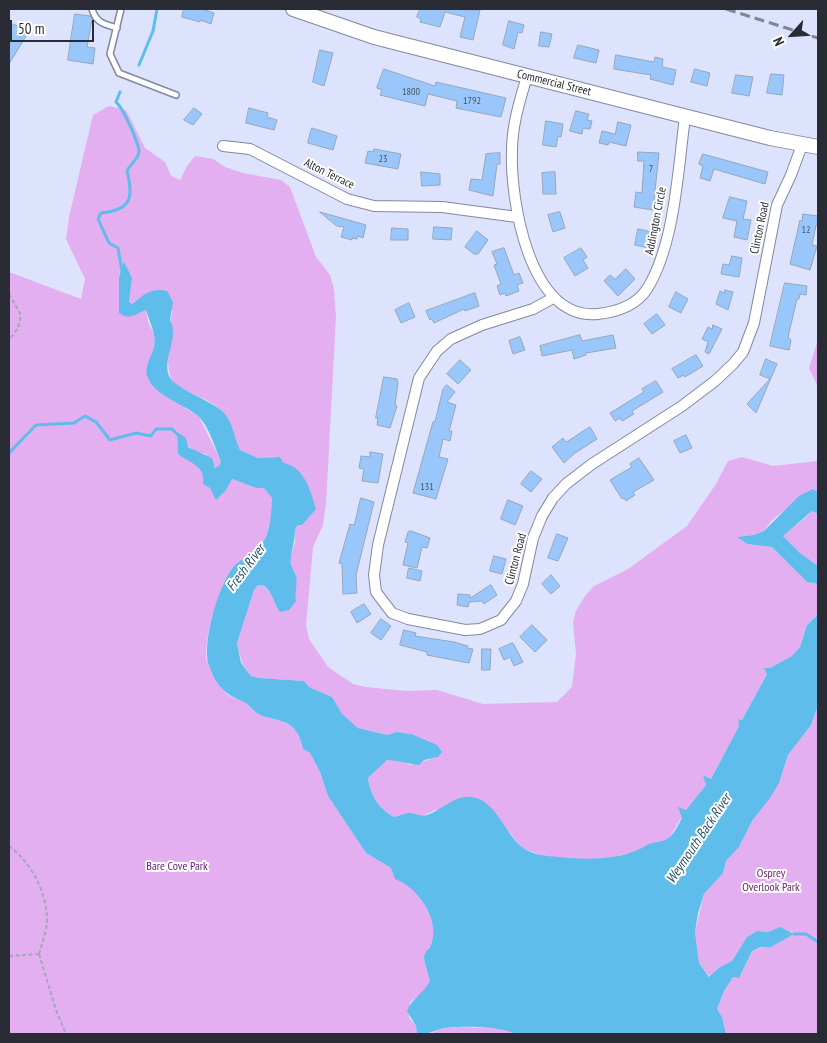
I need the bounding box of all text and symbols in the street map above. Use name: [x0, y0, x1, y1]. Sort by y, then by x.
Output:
scale bar: [12, 10, 96, 42]
north arrow: [767, 10, 817, 60]
text: 50 m: [18, 19, 44, 38]
text: N: [769, 34, 788, 49]
street label: Commercial Street: [515, 67, 593, 99]
house number: 1800: [402, 86, 420, 98]
house number: 1792: [463, 95, 481, 107]
house number: 23: [379, 153, 387, 165]
street label: Alton Terrace: [302, 156, 356, 192]
house number: 7: [649, 163, 653, 175]
street label: Addington Circle: [642, 186, 670, 256]
street label: Clinton Road: [747, 201, 773, 255]
house number: 12: [802, 224, 810, 236]
house number: 131: [420, 481, 434, 493]
street label: Clinton Road: [502, 532, 530, 586]
water label: Fresh River: [223, 541, 269, 595]
water label: Weymouth Back River: [663, 791, 735, 887]
park label: Bare Cove Park: [146, 860, 208, 874]
park label: Osprey Overlook Park: [742, 867, 800, 895]

